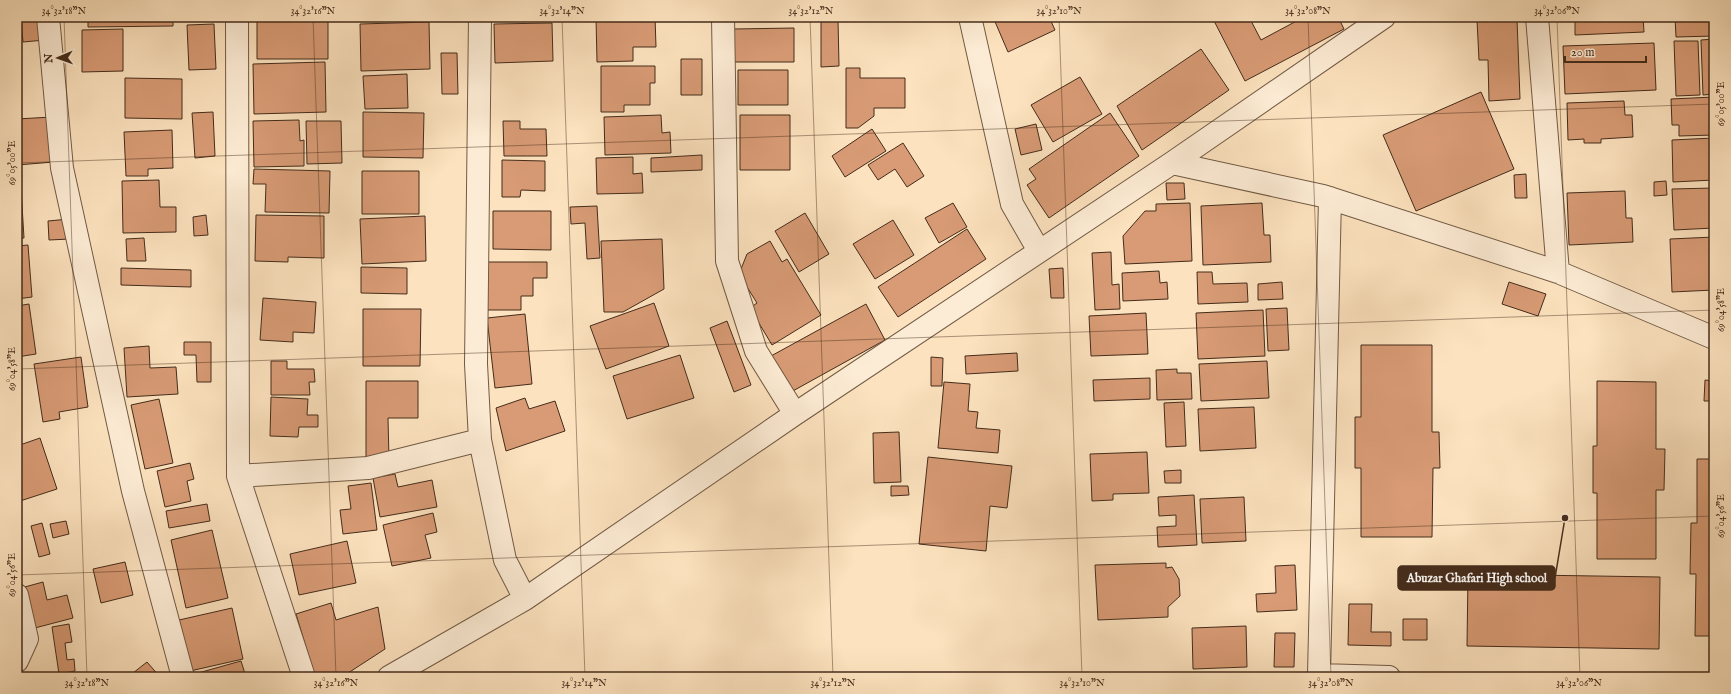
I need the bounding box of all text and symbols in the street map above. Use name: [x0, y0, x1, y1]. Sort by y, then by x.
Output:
text: 34°32'18"N: [42, 5, 86, 18]
text: 34°32'16"N: [291, 5, 336, 18]
text: 34°32'14"N: [539, 5, 585, 18]
text: 34°32'12"N: [788, 5, 834, 18]
text: 34°32'10"N: [1036, 5, 1082, 18]
text: 34°32'08"N: [1285, 5, 1331, 18]
text: 34°32'06"N: [1534, 5, 1580, 18]
north arrow: [38, 38, 78, 78]
scale bar: [1565, 38, 1646, 64]
text: 20 m: [1571, 45, 1594, 60]
text: N: [42, 53, 56, 64]
text: 69°05'00"E: [1715, 82, 1728, 126]
text: 69°05'00"E: [6, 141, 19, 185]
text: 69°04'58"E: [1715, 288, 1728, 332]
text: 69°04'58"E: [6, 347, 19, 391]
text: 69°04'56"E: [1715, 494, 1728, 538]
text: 69°04'56"E: [6, 553, 19, 597]
callout: Abuzar Ghafari High school: [1398, 566, 1555, 590]
text: Abuzar Ghafari High school: [1406, 571, 1548, 587]
text: 34°32'18"N: [65, 677, 109, 690]
text: 34°32'16"N: [314, 677, 359, 690]
text: 34°32'14"N: [561, 677, 607, 690]
text: 34°32'12"N: [810, 677, 856, 690]
text: 34°32'10"N: [1059, 677, 1105, 690]
text: 34°32'08"N: [1308, 677, 1354, 690]
text: 34°32'06"N: [1556, 677, 1602, 690]

